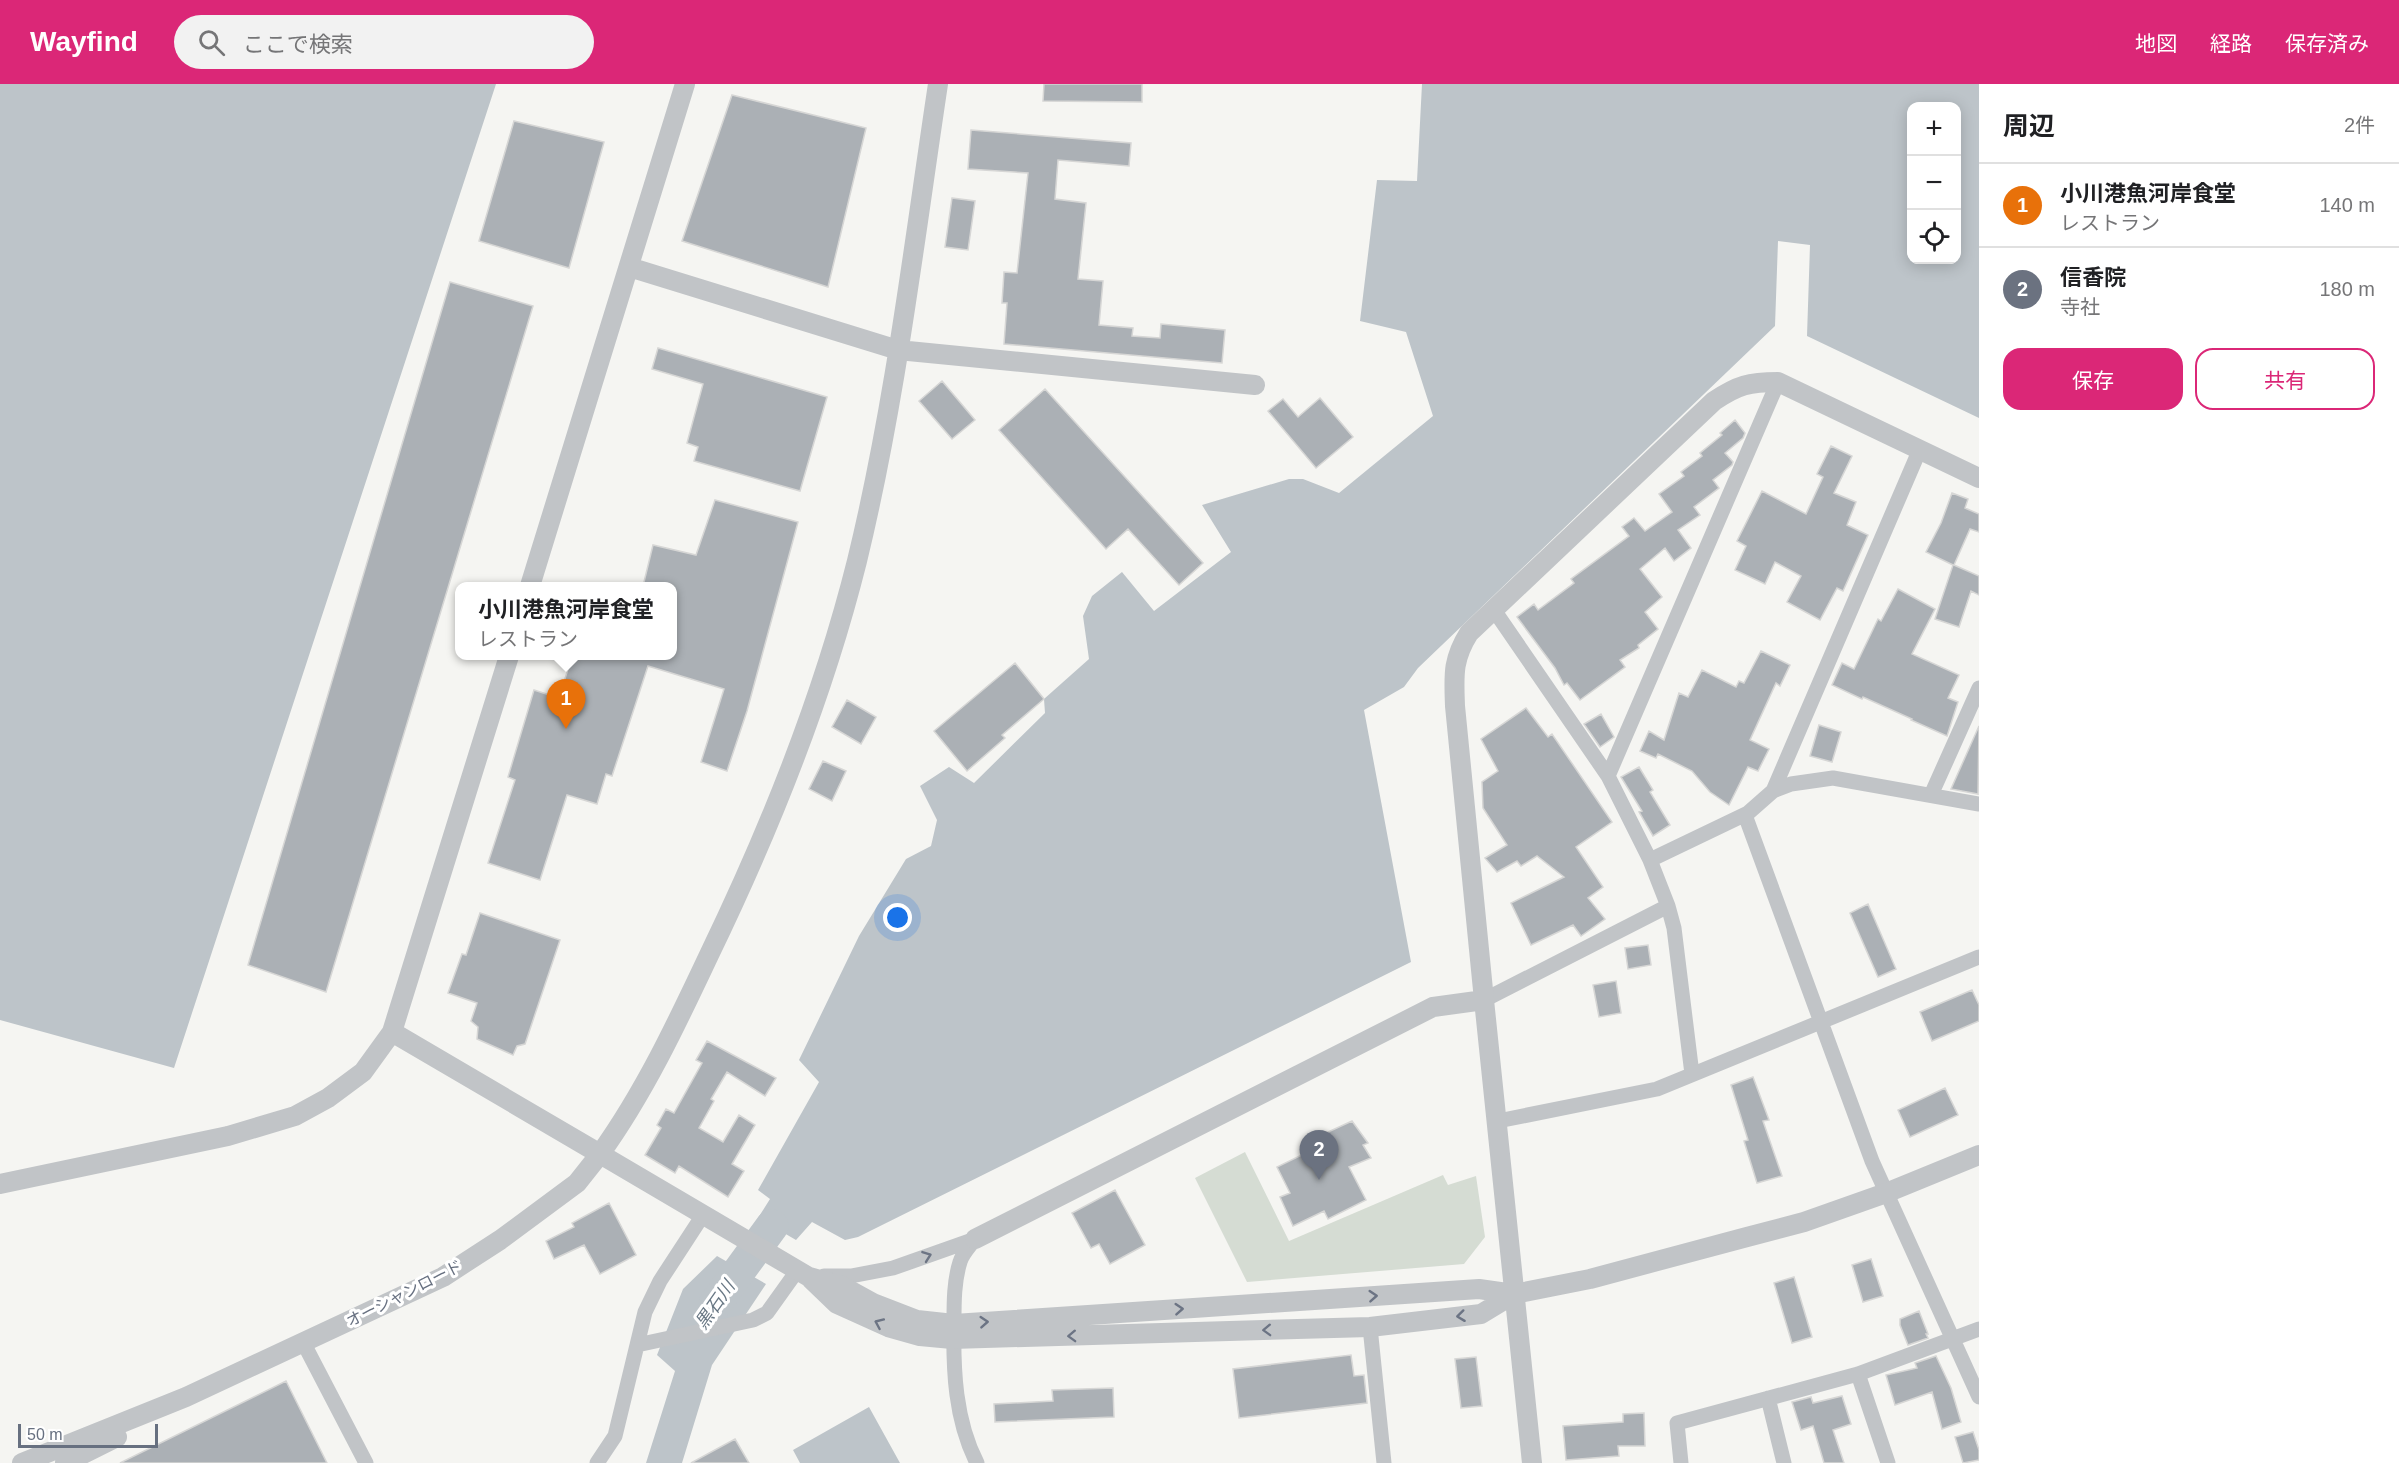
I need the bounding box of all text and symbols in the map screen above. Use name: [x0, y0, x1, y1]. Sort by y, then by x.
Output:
search box: [174, 15, 594, 69]
text: Wayfind: [30, 26, 138, 57]
icon: search: [195, 26, 228, 59]
text: ここで検索: [243, 32, 353, 57]
text: 地図: [2135, 32, 2177, 55]
text: 経路: [2210, 32, 2252, 55]
text: 保存済み: [2285, 32, 2369, 55]
map controls: [1907, 102, 1961, 264]
button: +: [1907, 102, 1961, 156]
text: 周辺: [2003, 111, 2055, 141]
text: 2件: [2344, 114, 2375, 136]
button: −: [1907, 156, 1961, 210]
text: 小川港魚河岸食堂: [2060, 181, 2236, 206]
text: 1: [2017, 194, 2028, 216]
text: 140 m: [2319, 194, 2375, 216]
button: locate: [1907, 210, 1961, 264]
text: レストラン: [2060, 212, 2160, 234]
text: 信香院: [2060, 265, 2126, 290]
text: 2: [2017, 278, 2028, 300]
text: 180 m: [2319, 278, 2375, 300]
text: 寺社: [2060, 296, 2100, 318]
button: 保存: [2003, 348, 2183, 410]
button: 共有: [2195, 348, 2375, 410]
popup: [455, 582, 677, 660]
text: 小川港魚河岸食堂: [478, 597, 654, 622]
text: レストラン: [478, 628, 578, 650]
pin: 1: [546, 680, 586, 729]
your location: [883, 903, 912, 932]
pin: 2: [1300, 1130, 1338, 1180]
one-way arrow: [921, 1251, 932, 1263]
street label: オーシャンロード: [343, 1257, 465, 1330]
water label: 黒石川: [691, 1276, 740, 1333]
one-way arrow: [1369, 1290, 1378, 1303]
one-way arrow: [1174, 1303, 1183, 1316]
one-way arrow: [1457, 1309, 1466, 1322]
one-way arrow: [980, 1316, 989, 1329]
one-way arrow: [875, 1318, 886, 1330]
one-way arrow: [1262, 1324, 1271, 1337]
one-way arrow: [1068, 1330, 1077, 1342]
scale bar: [18, 1421, 158, 1448]
text: 50 m: [27, 1426, 63, 1443]

